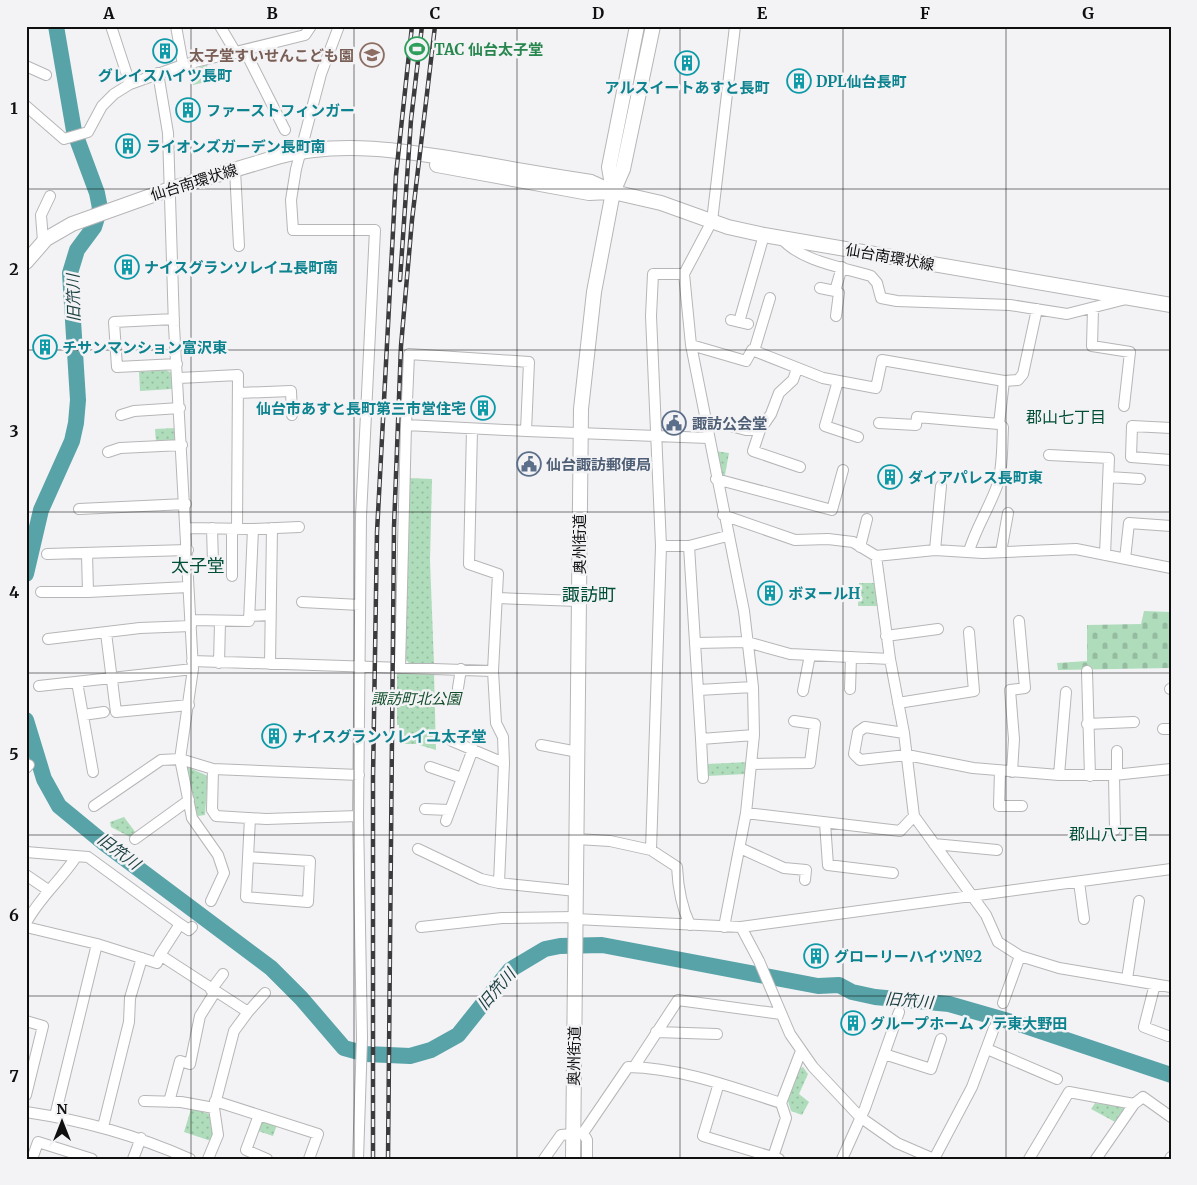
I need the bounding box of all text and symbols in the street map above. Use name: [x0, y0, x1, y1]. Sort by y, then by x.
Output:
text: A: [102, 3, 115, 23]
text: B: [266, 3, 278, 23]
text: C: [430, 3, 440, 23]
text: D: [592, 3, 604, 23]
text: E: [757, 3, 768, 23]
text: F: [920, 3, 930, 23]
text: G: [1082, 3, 1094, 23]
sports icon: TAC 仙台太子堂: [404, 36, 430, 62]
building icon: グレイスハイツ長町: [152, 38, 178, 64]
place label: TAC 仙台太子堂: [434, 40, 543, 59]
school or university icon: 太子堂すいせんこども園: [359, 42, 385, 68]
place label: 太子堂すいせんこども園: [189, 46, 354, 65]
building icon: アルスイートあすと長町: [674, 50, 700, 76]
place label: グレイスハイツ長町: [98, 66, 232, 85]
building icon: DPL仙台長町: [786, 68, 812, 94]
place label: DPL仙台長町: [816, 72, 907, 91]
place label: アルスイートあすと長町: [605, 78, 769, 97]
building icon: ファーストフィンガー: [175, 97, 201, 123]
text: 1: [10, 98, 18, 118]
place label: ファーストフィンガー: [206, 101, 355, 120]
building icon: ライオンズガーデン長町南: [115, 133, 141, 159]
place label: ライオンズガーデン長町南: [146, 137, 326, 156]
street label: 仙台南環状線: [148, 160, 240, 204]
street label: 仙台南環状線: [844, 240, 936, 274]
building icon: ナイスグランソレイユ長町南: [114, 254, 140, 280]
place label: ナイスグランソレイユ長町南: [144, 258, 338, 277]
text: 2: [9, 259, 19, 279]
water label: 旧笊川: [63, 272, 83, 322]
building icon: チサンマンション富沢東: [32, 334, 58, 360]
place label: チサンマンション富沢東: [62, 338, 227, 357]
building icon: 仙台市あすと長町第三市営住宅: [470, 395, 496, 421]
place label: 仙台市あすと長町第三市営住宅: [256, 399, 466, 418]
district label: 郡山七丁目: [1026, 407, 1106, 427]
public building icon: 諏訪公会堂: [661, 410, 687, 436]
place label: 諏訪公会堂: [692, 414, 767, 433]
text: 3: [9, 421, 19, 441]
public building icon: 仙台諏訪郵便局: [516, 451, 542, 477]
place label: 仙台諏訪郵便局: [546, 455, 651, 474]
building icon: ダイアパレス長町東: [877, 464, 903, 490]
place label: ダイアパレス長町東: [908, 468, 1043, 487]
street label: 奥州街道: [570, 514, 589, 574]
district label: 太子堂: [171, 554, 225, 577]
building icon: ボヌールH: [757, 580, 783, 606]
text: 4: [9, 582, 19, 602]
district label: 諏訪町: [562, 583, 616, 606]
place label: ボヌールH: [788, 584, 860, 603]
park label: 諏訪町北公園: [371, 689, 463, 708]
building icon: ナイスグランソレイユ太子堂: [261, 723, 287, 749]
place label: ナイスグランソレイユ太子堂: [292, 727, 486, 746]
text: 5: [9, 744, 19, 764]
district label: 郡山八丁目: [1069, 824, 1149, 844]
water label: 旧笊川: [94, 829, 146, 875]
text: 6: [9, 905, 19, 925]
building icon: グローリーハイツ№2: [803, 943, 829, 969]
place label: グローリーハイツ№2: [834, 947, 982, 966]
water label: 旧笊川: [473, 963, 521, 1014]
water label: 旧笊川: [884, 988, 936, 1012]
building icon: グループホーム ノテ東大野田: [840, 1010, 866, 1036]
place label: グループホーム ノテ東大野田: [870, 1014, 1067, 1033]
street label: 奥州街道: [564, 1026, 584, 1086]
text: 7: [9, 1066, 19, 1086]
north arrow: [38, 1098, 88, 1148]
text: N: [56, 1100, 68, 1118]

